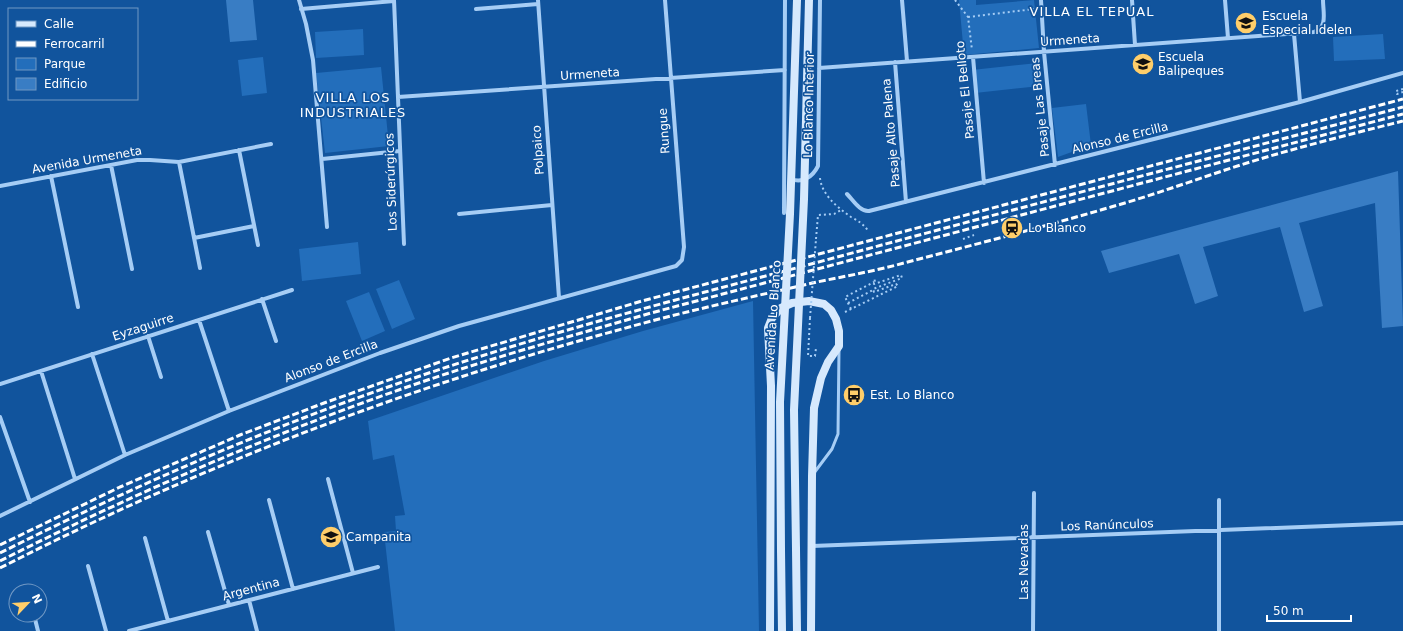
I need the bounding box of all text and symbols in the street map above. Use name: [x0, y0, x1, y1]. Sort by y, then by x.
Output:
district label: VILLA EL TEPUAL: [1030, 4, 1154, 19]
legend: [8, 8, 138, 100]
place label: Escuela Especial Idelen: [1262, 9, 1352, 37]
school or university icon: Escuela Especial Idelen: [1233, 10, 1259, 36]
text: Calle: [44, 17, 74, 31]
street label: Urmeneta: [1040, 31, 1100, 49]
text: Ferrocarril: [44, 37, 105, 51]
street label: Pasaje El Belloto: [953, 40, 977, 140]
place label: Escuela Balipeques: [1158, 50, 1224, 78]
school or university icon: Escuela Balipeques: [1130, 51, 1156, 77]
street label: Lo Blanco Interior: [801, 52, 817, 158]
street label: Pasaje Las Breas: [1028, 56, 1052, 158]
text: Parque: [44, 57, 85, 71]
street label: Urmeneta: [560, 65, 620, 83]
text: Edificio: [44, 77, 87, 91]
street label: Pasaje Alto Palena: [879, 78, 903, 188]
district label: VILLA LOS INDUSTRIALES: [300, 90, 406, 120]
street label: Rungue: [655, 108, 673, 154]
street label: Alonso de Ercilla: [1070, 119, 1170, 157]
street label: Polpaico: [529, 125, 547, 175]
street label: Los Siderúrgicos: [382, 133, 400, 231]
street label: Avenida Urmeneta: [31, 143, 143, 177]
station icon: Lo Blanco: [999, 215, 1025, 241]
place label: Lo Blanco: [1028, 221, 1086, 235]
street label: Avenida Lo Blanco: [762, 260, 784, 370]
street label: Eyzaguirre: [111, 311, 175, 343]
street label: Alonso de Ercilla: [282, 337, 380, 385]
bus stop icon: Est. Lo Blanco: [841, 382, 867, 408]
place label: Est. Lo Blanco: [870, 388, 954, 402]
street label: Los Ranúnculos: [1060, 516, 1154, 534]
school or university icon: Campanita: [318, 524, 344, 550]
street label: Las Nevadas: [1017, 524, 1031, 600]
place label: Campanita: [346, 530, 411, 544]
street label: Argentina: [221, 575, 281, 603]
north arrow: [8, 583, 48, 623]
text: N: [29, 592, 44, 606]
scale bar: [1267, 597, 1351, 623]
text: 50 m: [1273, 604, 1304, 618]

